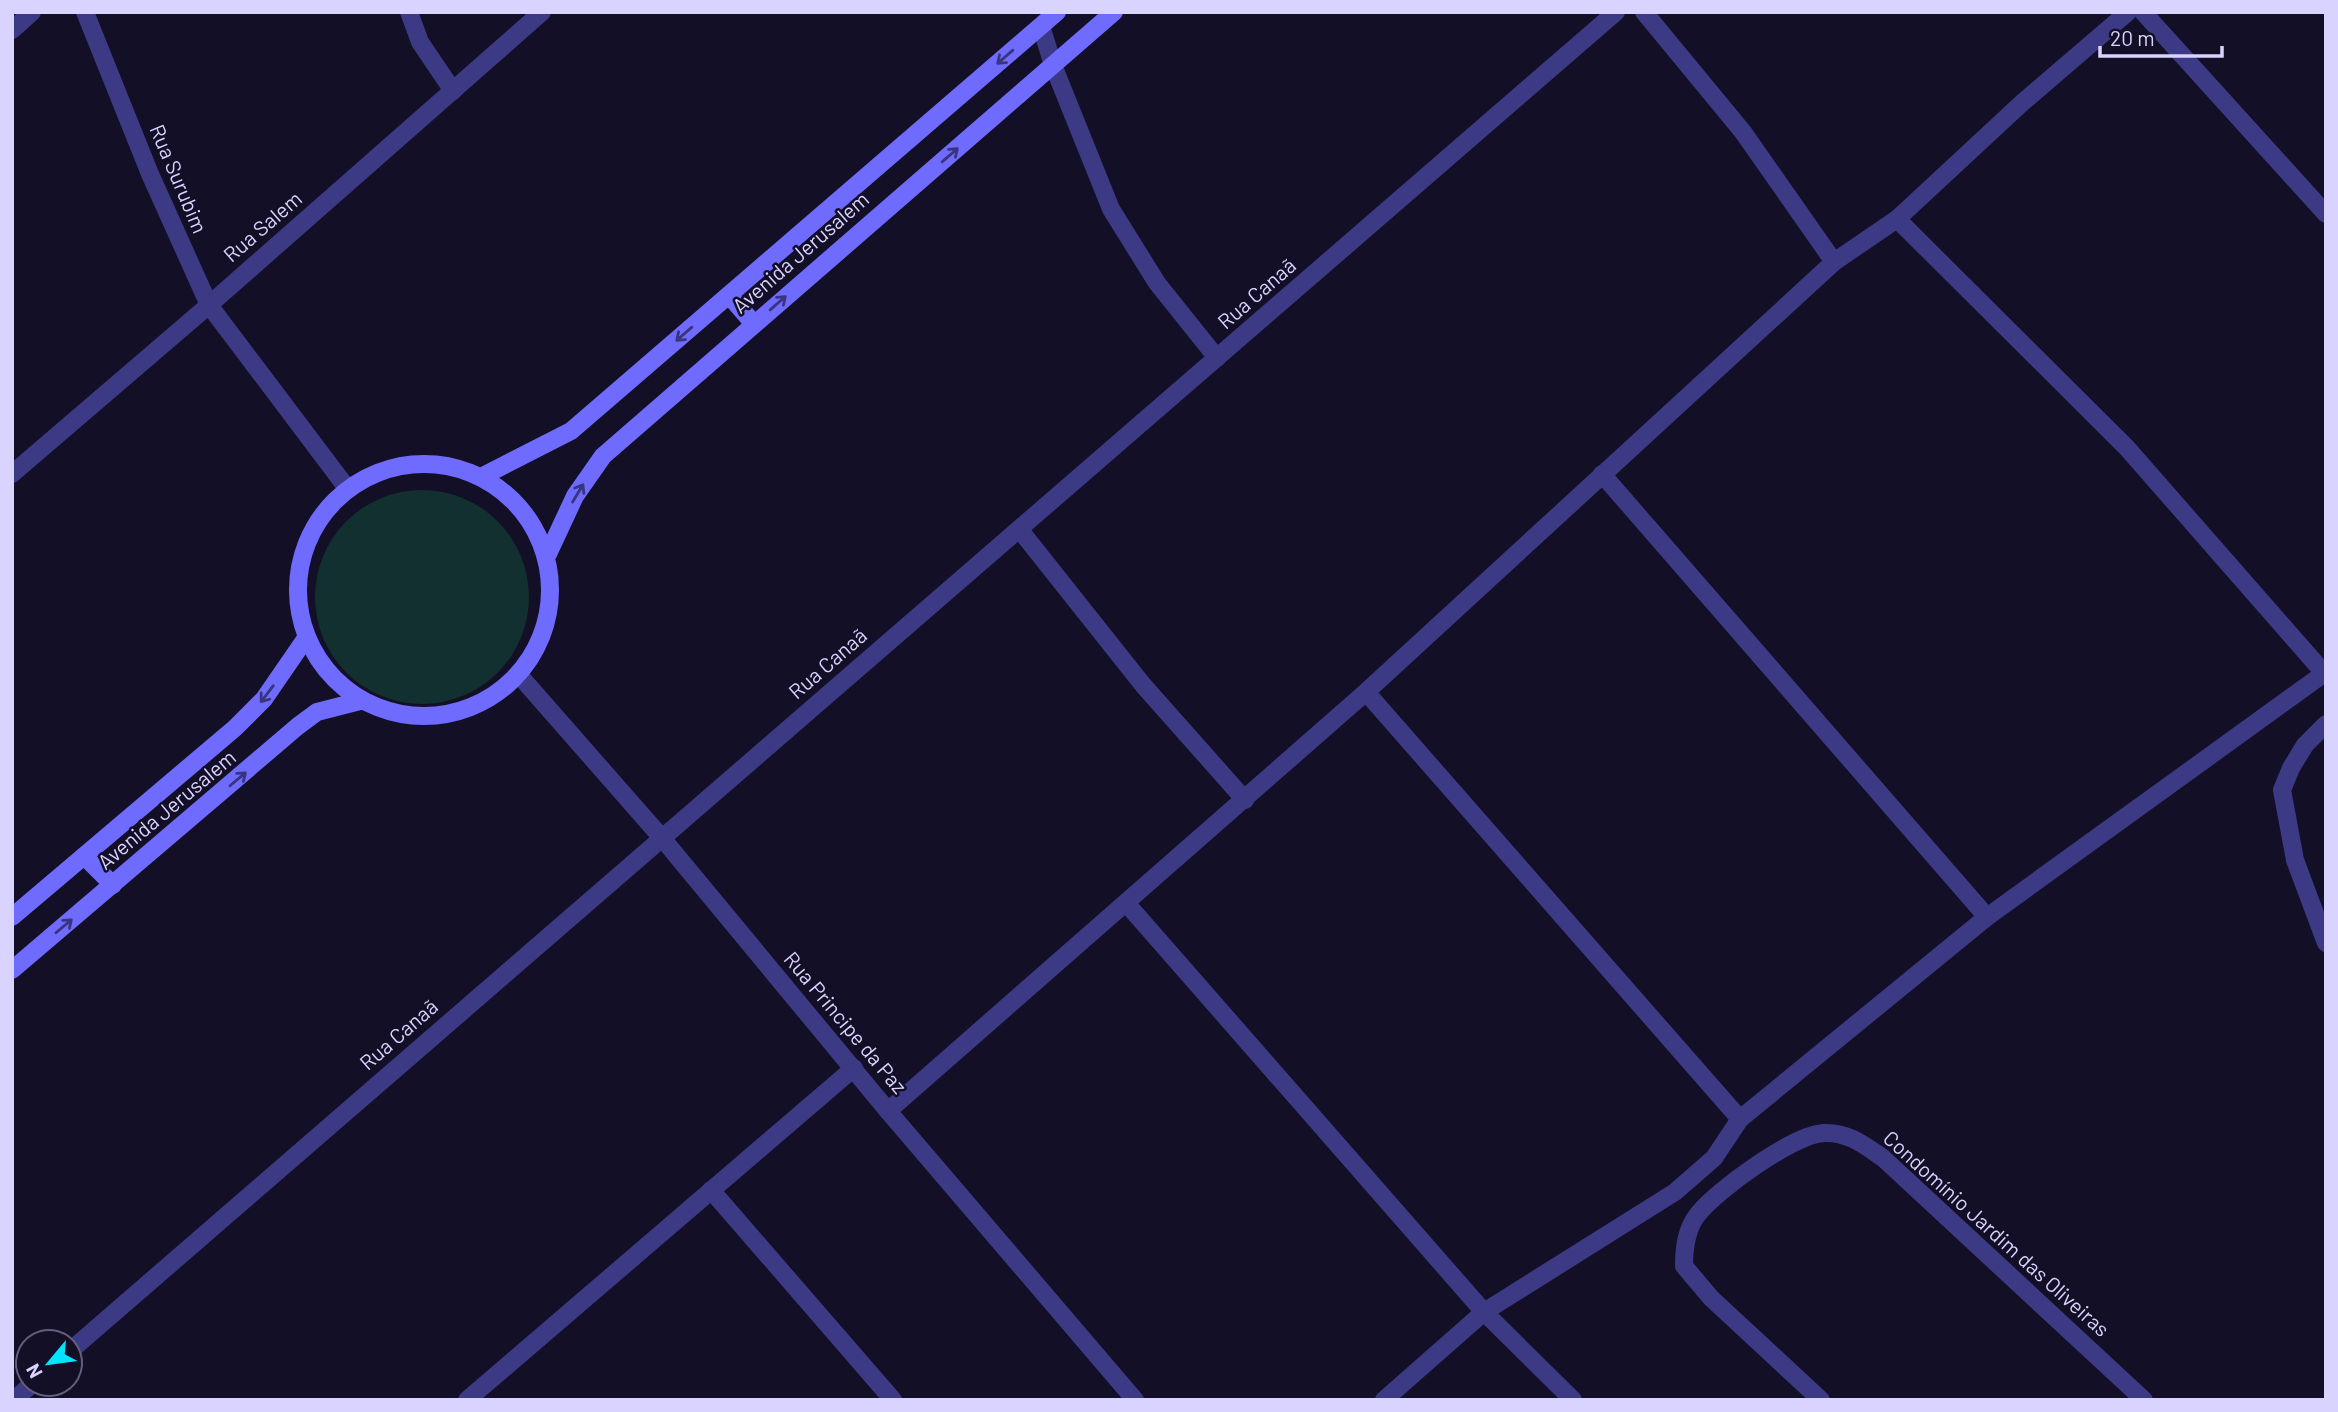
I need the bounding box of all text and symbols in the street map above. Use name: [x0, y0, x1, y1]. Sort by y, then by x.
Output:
scale bar: [2100, 14, 2222, 58]
text: 20 m: [2110, 25, 2155, 50]
one-way arrow: [996, 49, 1014, 65]
street label: Rua Surubim: [145, 120, 213, 237]
one-way arrow: [941, 147, 959, 163]
street label: Rua Salem: [218, 185, 306, 267]
street label: Avenida Jerusalem: [727, 186, 873, 318]
street label: Rua Canaã: [1212, 252, 1300, 334]
one-way arrow: [769, 295, 787, 311]
one-way arrow: [676, 325, 694, 341]
one-way arrow: [571, 483, 585, 503]
street label: Rua Canaã: [783, 622, 871, 704]
one-way arrow: [260, 684, 274, 703]
street label: Avenida Jerusalem: [92, 744, 240, 874]
one-way arrow: [229, 771, 247, 787]
one-way arrow: [55, 918, 73, 934]
street label: Rua Principe da Paz: [779, 946, 913, 1098]
street label: Rua Canaã: [354, 993, 442, 1075]
street label: Condomínio Jardim das Oliveiras: [1879, 1125, 2115, 1341]
north arrow: [14, 1328, 84, 1398]
text: N: [21, 1360, 47, 1383]

